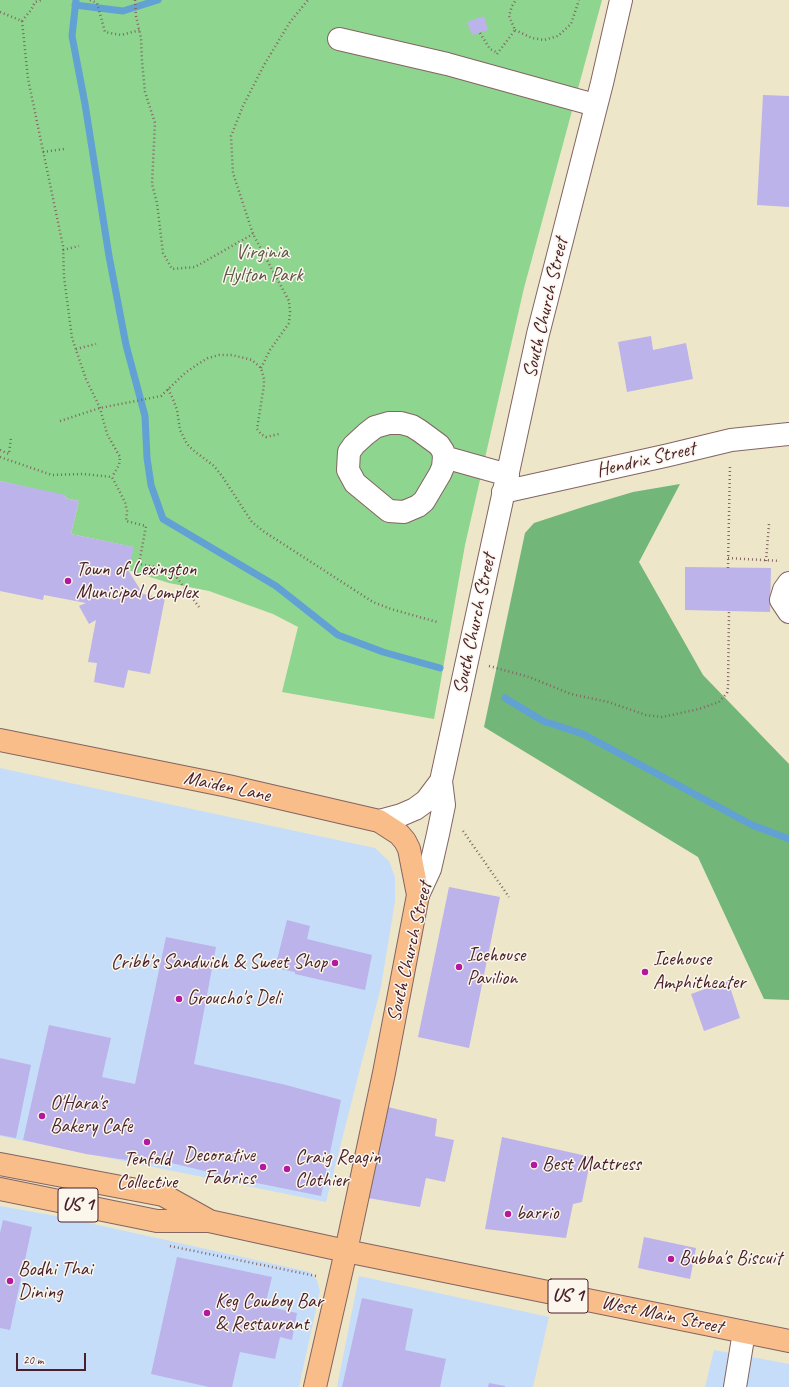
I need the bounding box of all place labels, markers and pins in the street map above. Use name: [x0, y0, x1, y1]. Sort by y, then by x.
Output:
place label: Town of Lexington Municipal Complex: [76, 558, 198, 605]
marker: Town of Lexington Municipal Complex: [63, 576, 73, 586]
place label: Icehouse Pavilion: [467, 944, 525, 991]
place label: Icehouse Amphitheater: [653, 948, 745, 995]
place label: Cribb's Sandwich & Sweet Shop: [111, 951, 327, 975]
marker: Cribb's Sandwich & Sweet Shop: [330, 958, 340, 968]
marker: Icehouse Pavilion: [454, 962, 464, 972]
marker: Icehouse Amphitheater: [640, 967, 650, 977]
place label: Groucho's Deli: [187, 987, 281, 1011]
marker: Groucho's Deli: [174, 994, 184, 1004]
place label: O'Hara's Bakery Cafe: [50, 1092, 132, 1139]
marker: O'Hara's Bakery Cafe: [37, 1111, 47, 1121]
marker: Tenfold Collective: [142, 1137, 152, 1147]
place label: Decorative Fabrics: [184, 1144, 255, 1191]
place label: Craig Reagin Clothier: [295, 1146, 381, 1193]
place label: Tenfold Collective: [117, 1148, 177, 1195]
place label: Best Mattress: [542, 1153, 641, 1177]
marker: Best Mattress: [529, 1160, 539, 1170]
marker: Decorative Fabrics: [258, 1162, 268, 1172]
marker: Craig Reagin Clothier: [282, 1164, 292, 1174]
place label: barrio: [516, 1202, 558, 1226]
marker: barrio: [503, 1209, 513, 1219]
place label: Bubba's Biscuit: [679, 1247, 782, 1271]
marker: Bubba's Biscuit: [666, 1254, 676, 1264]
place label: Bodhi Thai Dining: [18, 1258, 92, 1305]
marker: Bodhi Thai Dining: [5, 1276, 15, 1286]
place label: Keg Cowboy Bar & Restaurant: [215, 1290, 323, 1337]
marker: Keg Cowboy Bar & Restaurant: [202, 1308, 212, 1318]

